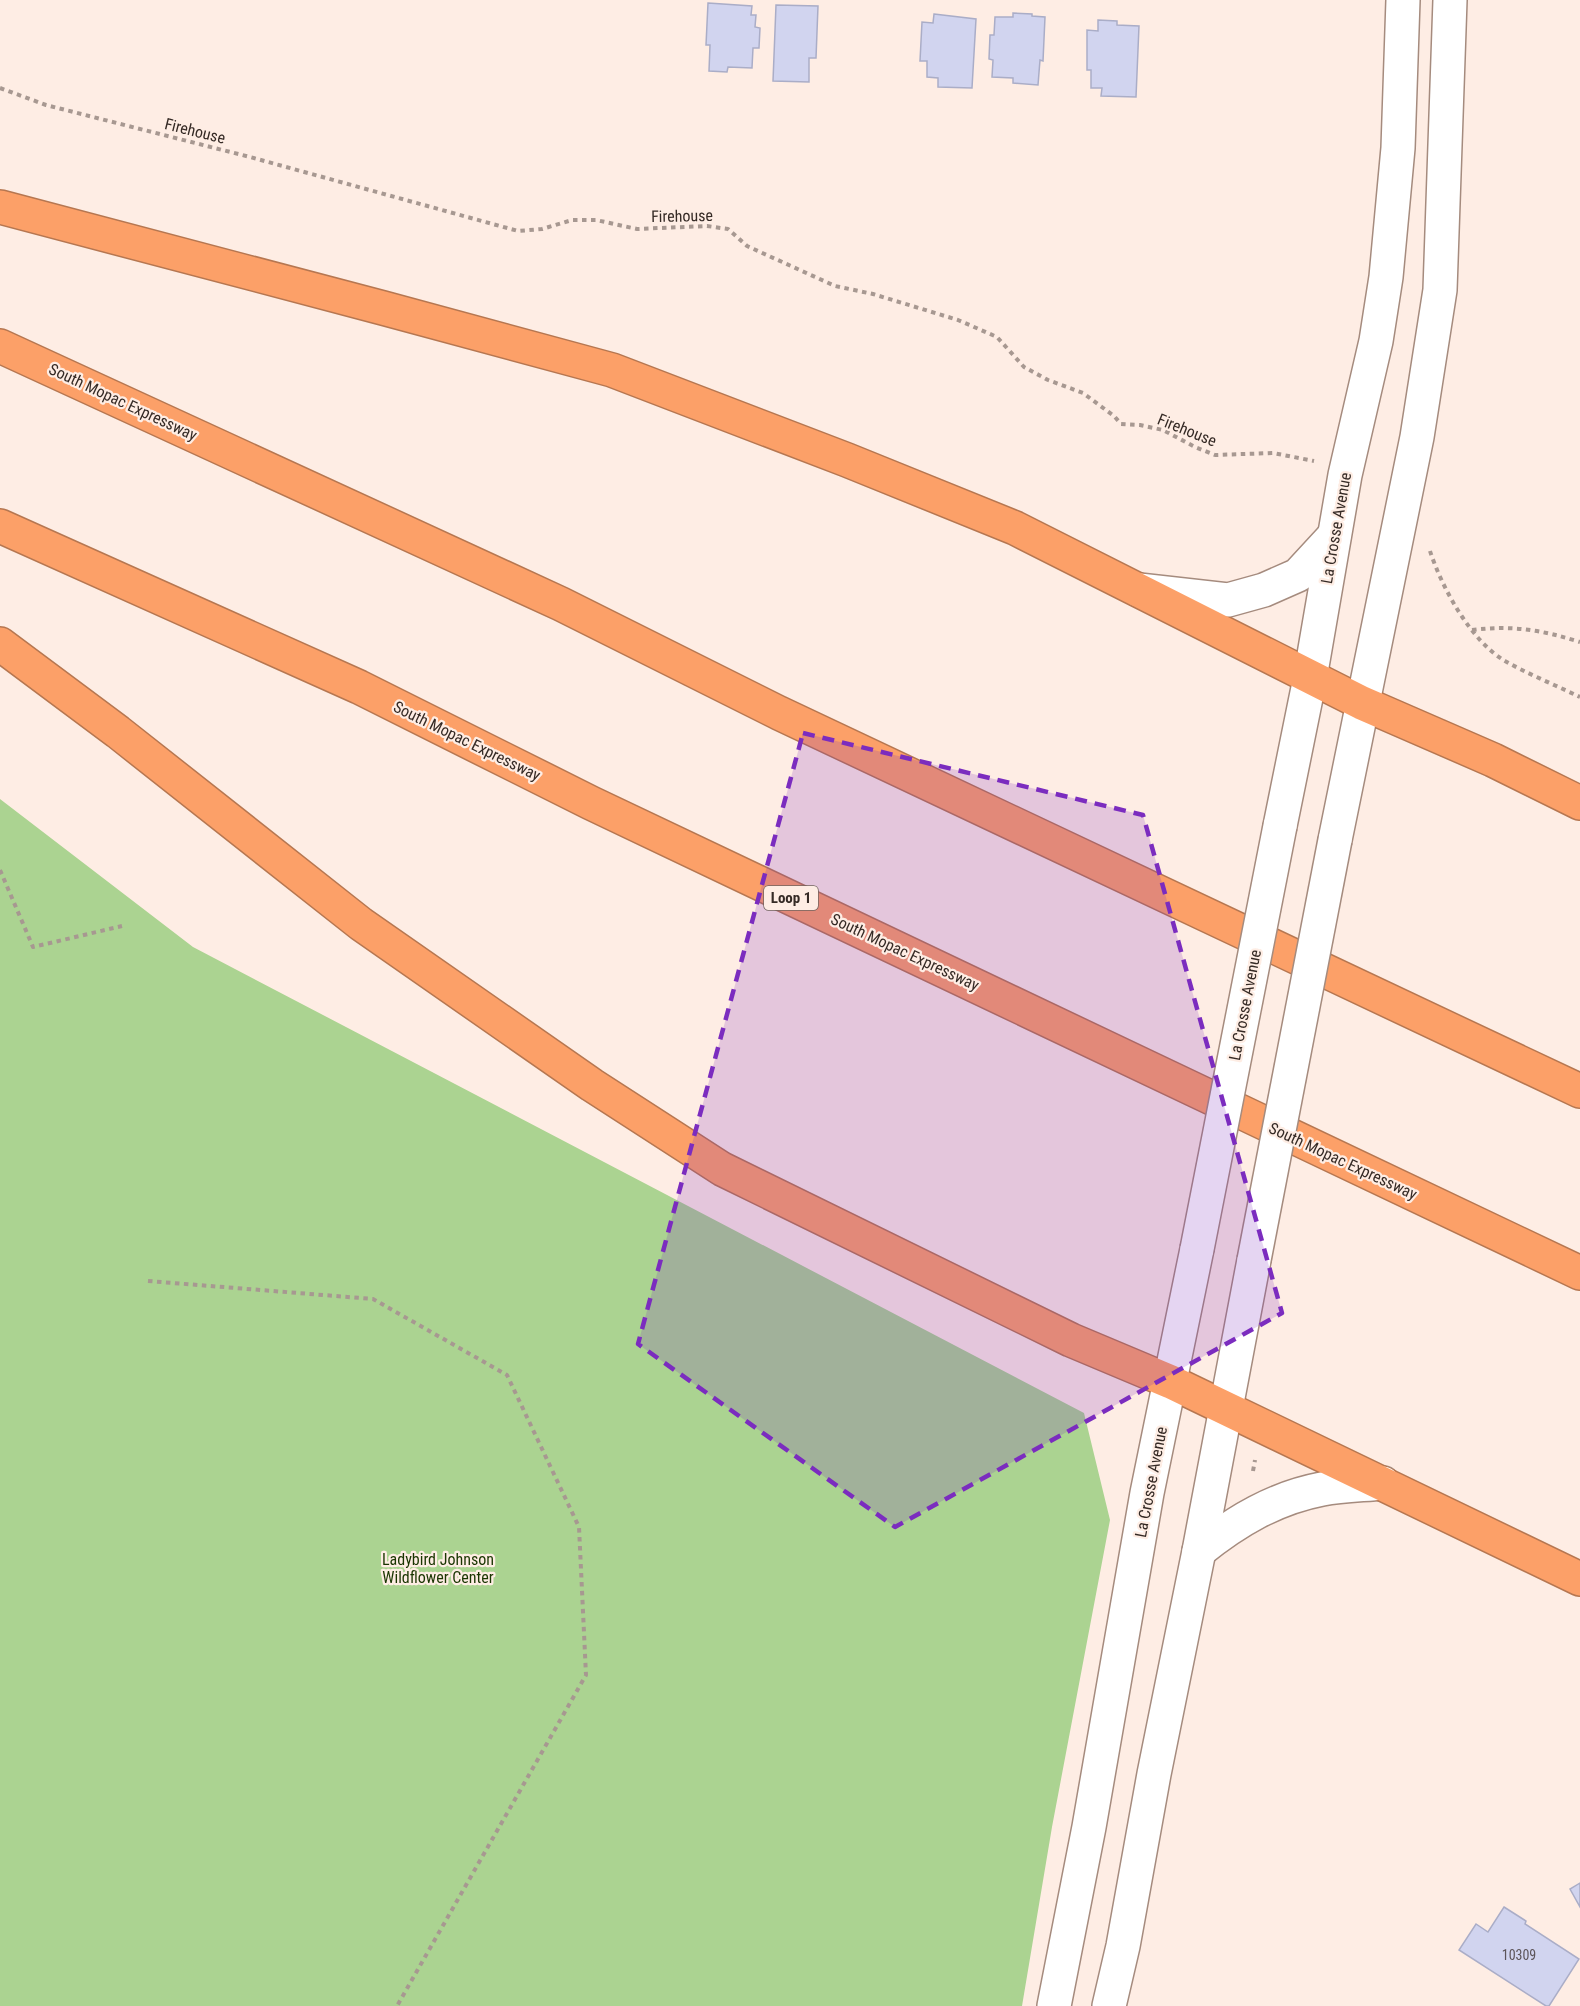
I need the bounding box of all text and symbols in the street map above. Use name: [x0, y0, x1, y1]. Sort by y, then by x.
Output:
street label: Firehouse: [163, 114, 227, 148]
street label: Firehouse: [651, 206, 713, 226]
street label: South Mopac Expressway: [46, 359, 200, 445]
street label: Firehouse: [1155, 410, 1219, 450]
street label: La Crosse Avenue: [1317, 471, 1355, 585]
street label: South Mopac Expressway: [390, 697, 544, 785]
road number: Loop 1: [764, 886, 818, 910]
street label: South Mopac Expressway: [828, 909, 982, 995]
street label: La Crosse Avenue: [1225, 948, 1265, 1062]
street label: South Mopac Expressway: [1266, 1118, 1420, 1204]
street label: La Crosse Avenue: [1131, 1425, 1171, 1539]
park label: Ladybird Johnson Wildflower Center: [382, 1550, 494, 1587]
house number: 10309: [1502, 1947, 1536, 1963]

